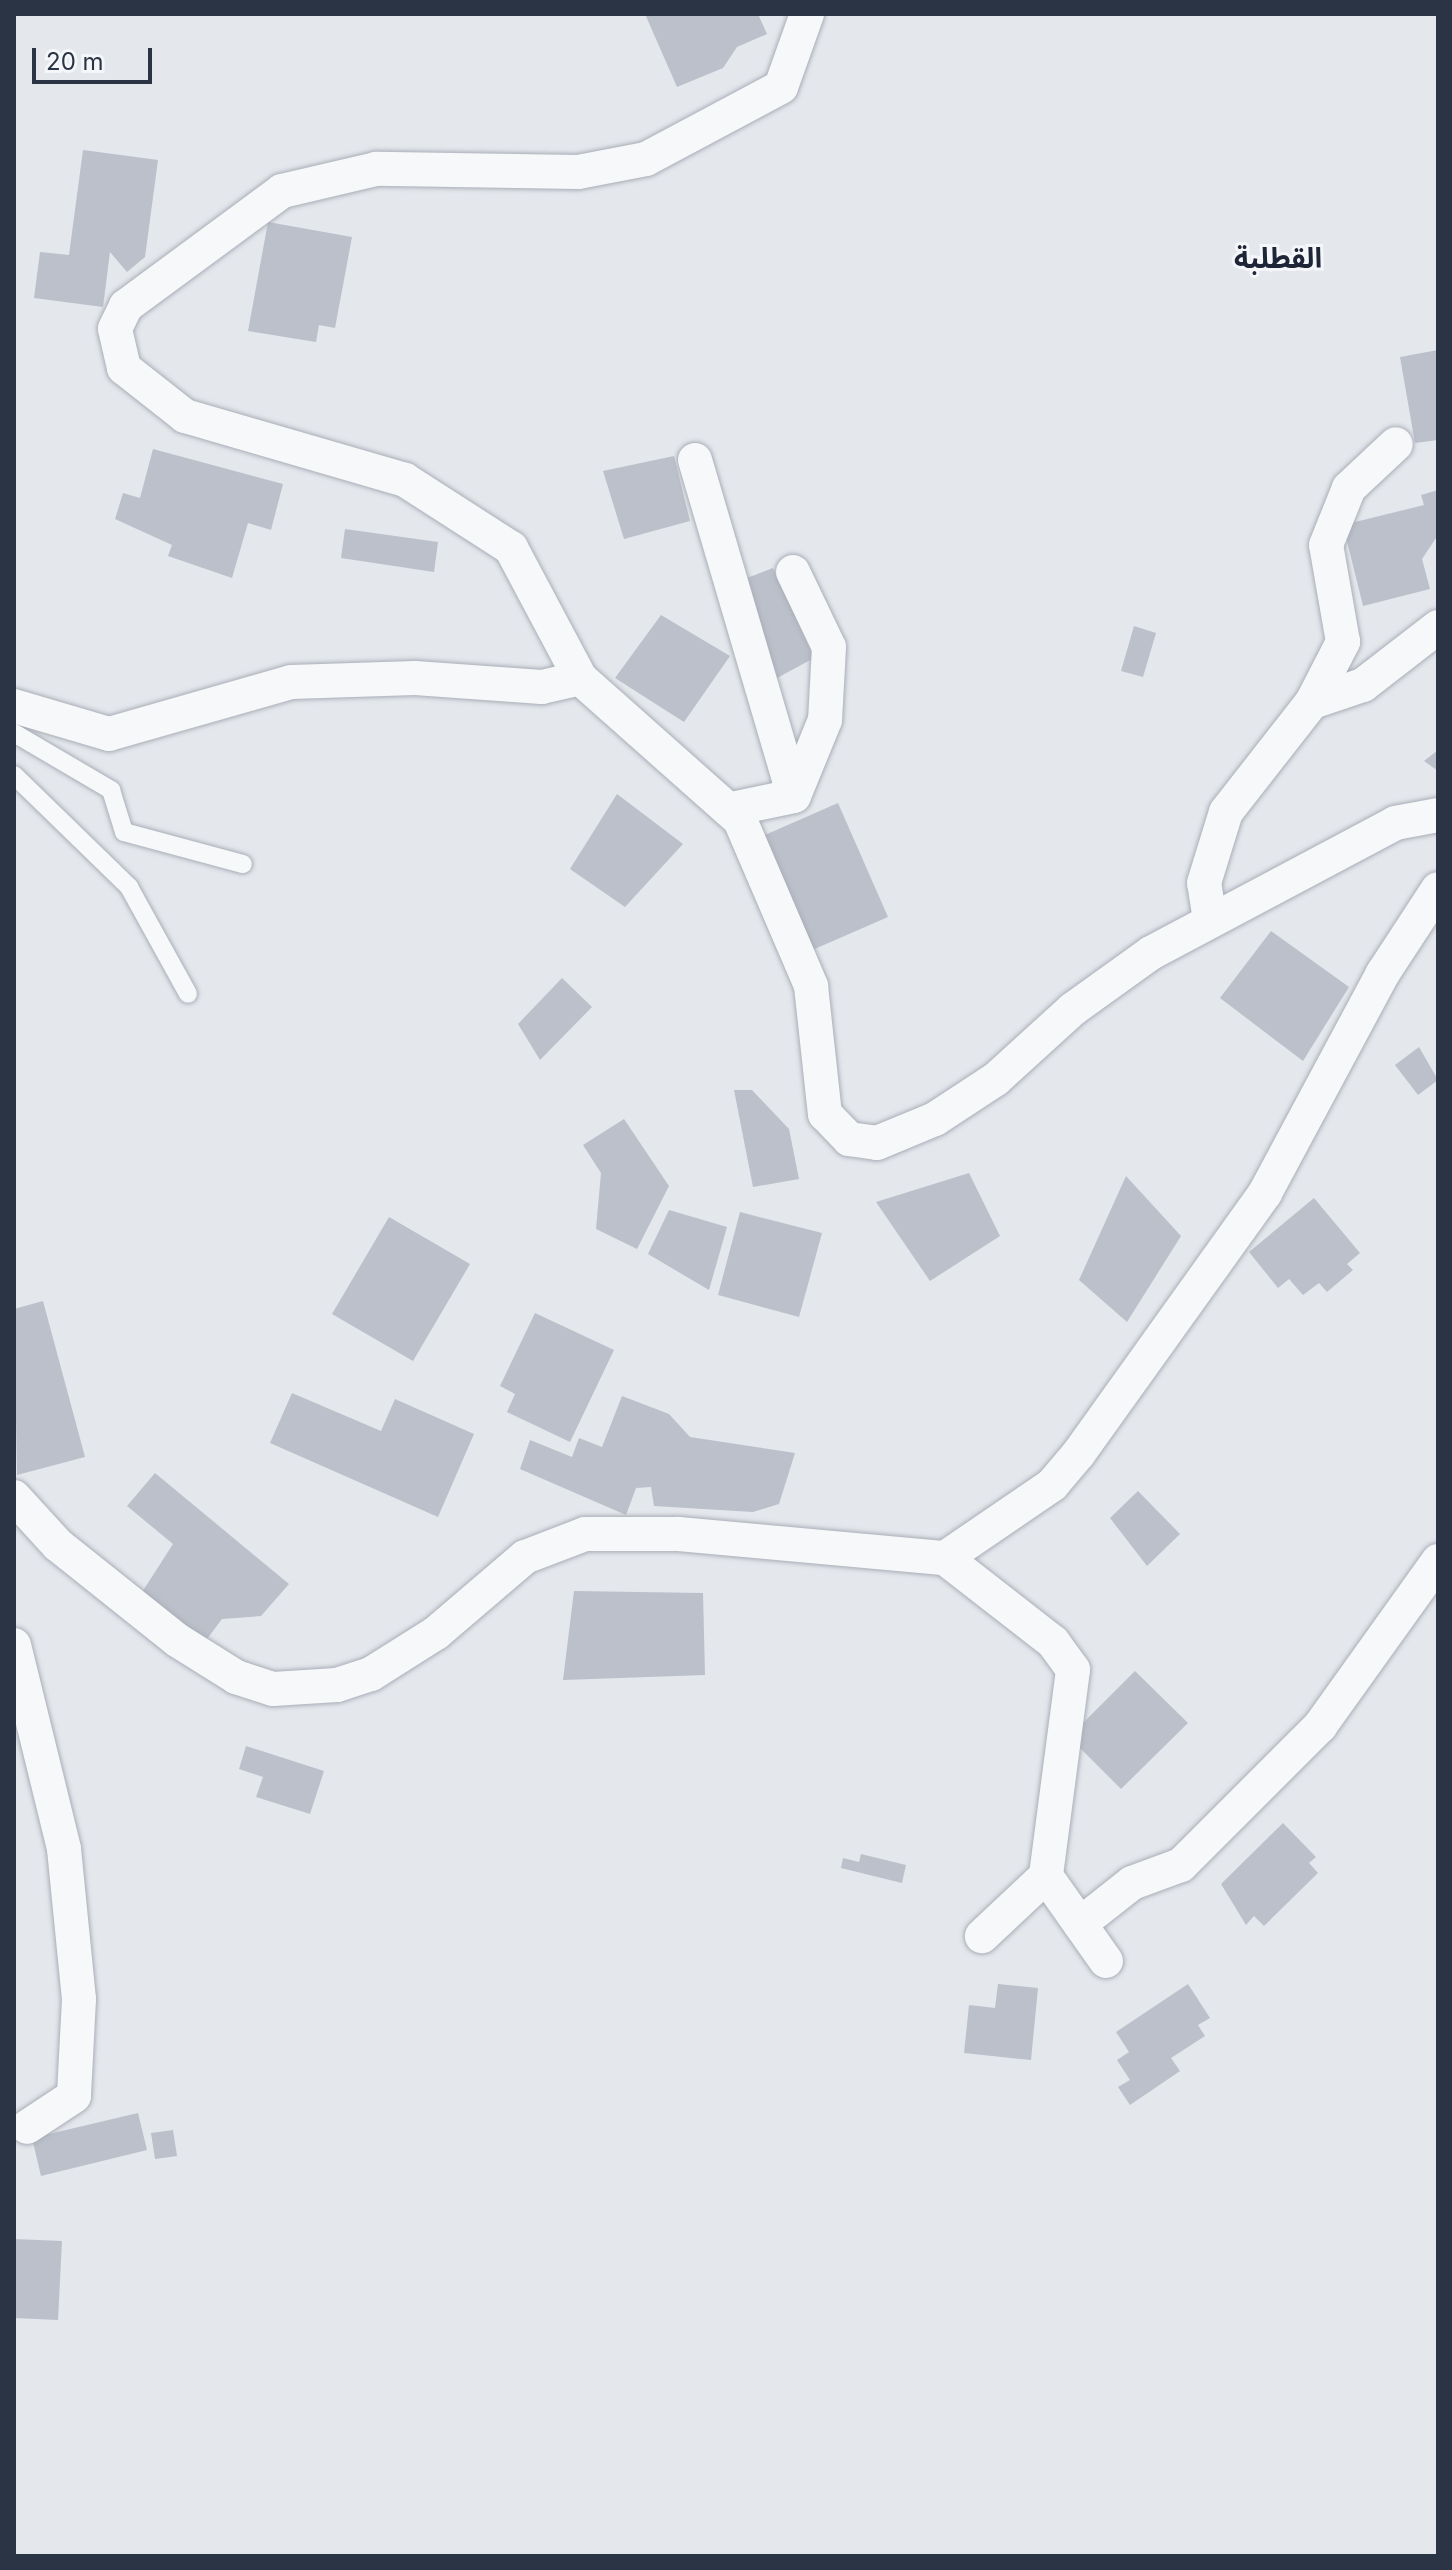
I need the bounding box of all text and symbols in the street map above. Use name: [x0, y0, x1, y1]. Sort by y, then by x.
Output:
scale bar: [36, 32, 156, 82]
text: 20 m: [46, 47, 104, 76]
district label: القطلبة: [1234, 241, 1322, 275]

